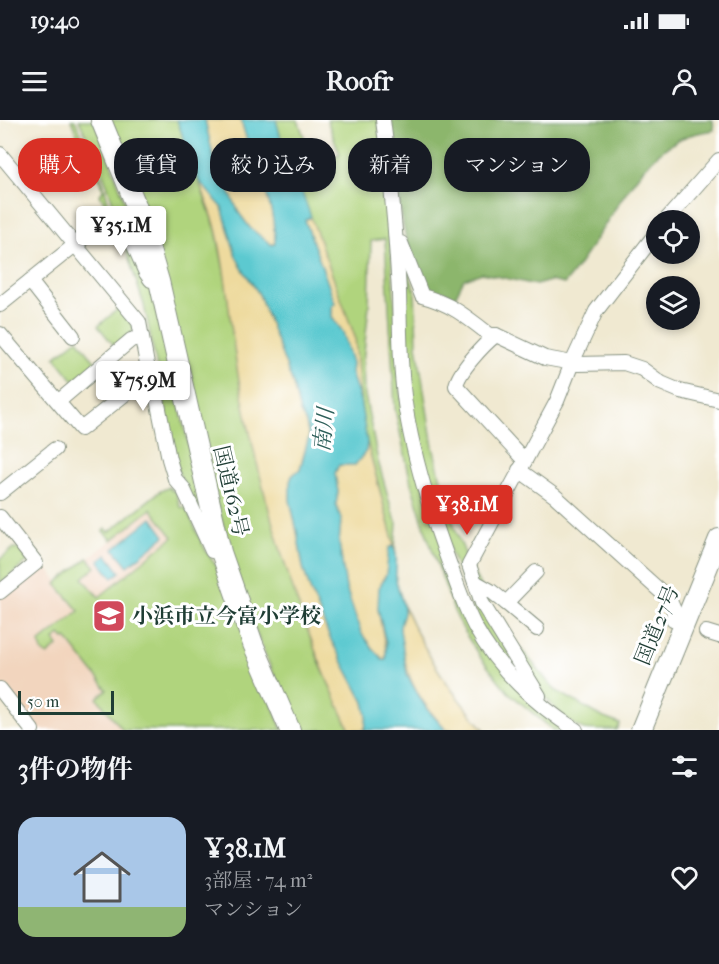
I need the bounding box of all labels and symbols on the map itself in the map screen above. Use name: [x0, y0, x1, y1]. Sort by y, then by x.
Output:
pin: ¥35.1M: [72, 206, 170, 257]
pin: ¥75.9M: [94, 361, 192, 412]
water label: 南川: [309, 405, 339, 453]
street label: 国道162号: [209, 443, 253, 539]
pin: ¥38.1M: [418, 485, 516, 536]
street label: 国道27号: [630, 582, 684, 668]
school or university icon: 小浜市立今富小学校: [91, 598, 127, 634]
place label: 小浜市立今富小学校: [132, 604, 321, 628]
scale bar: [18, 688, 114, 716]

